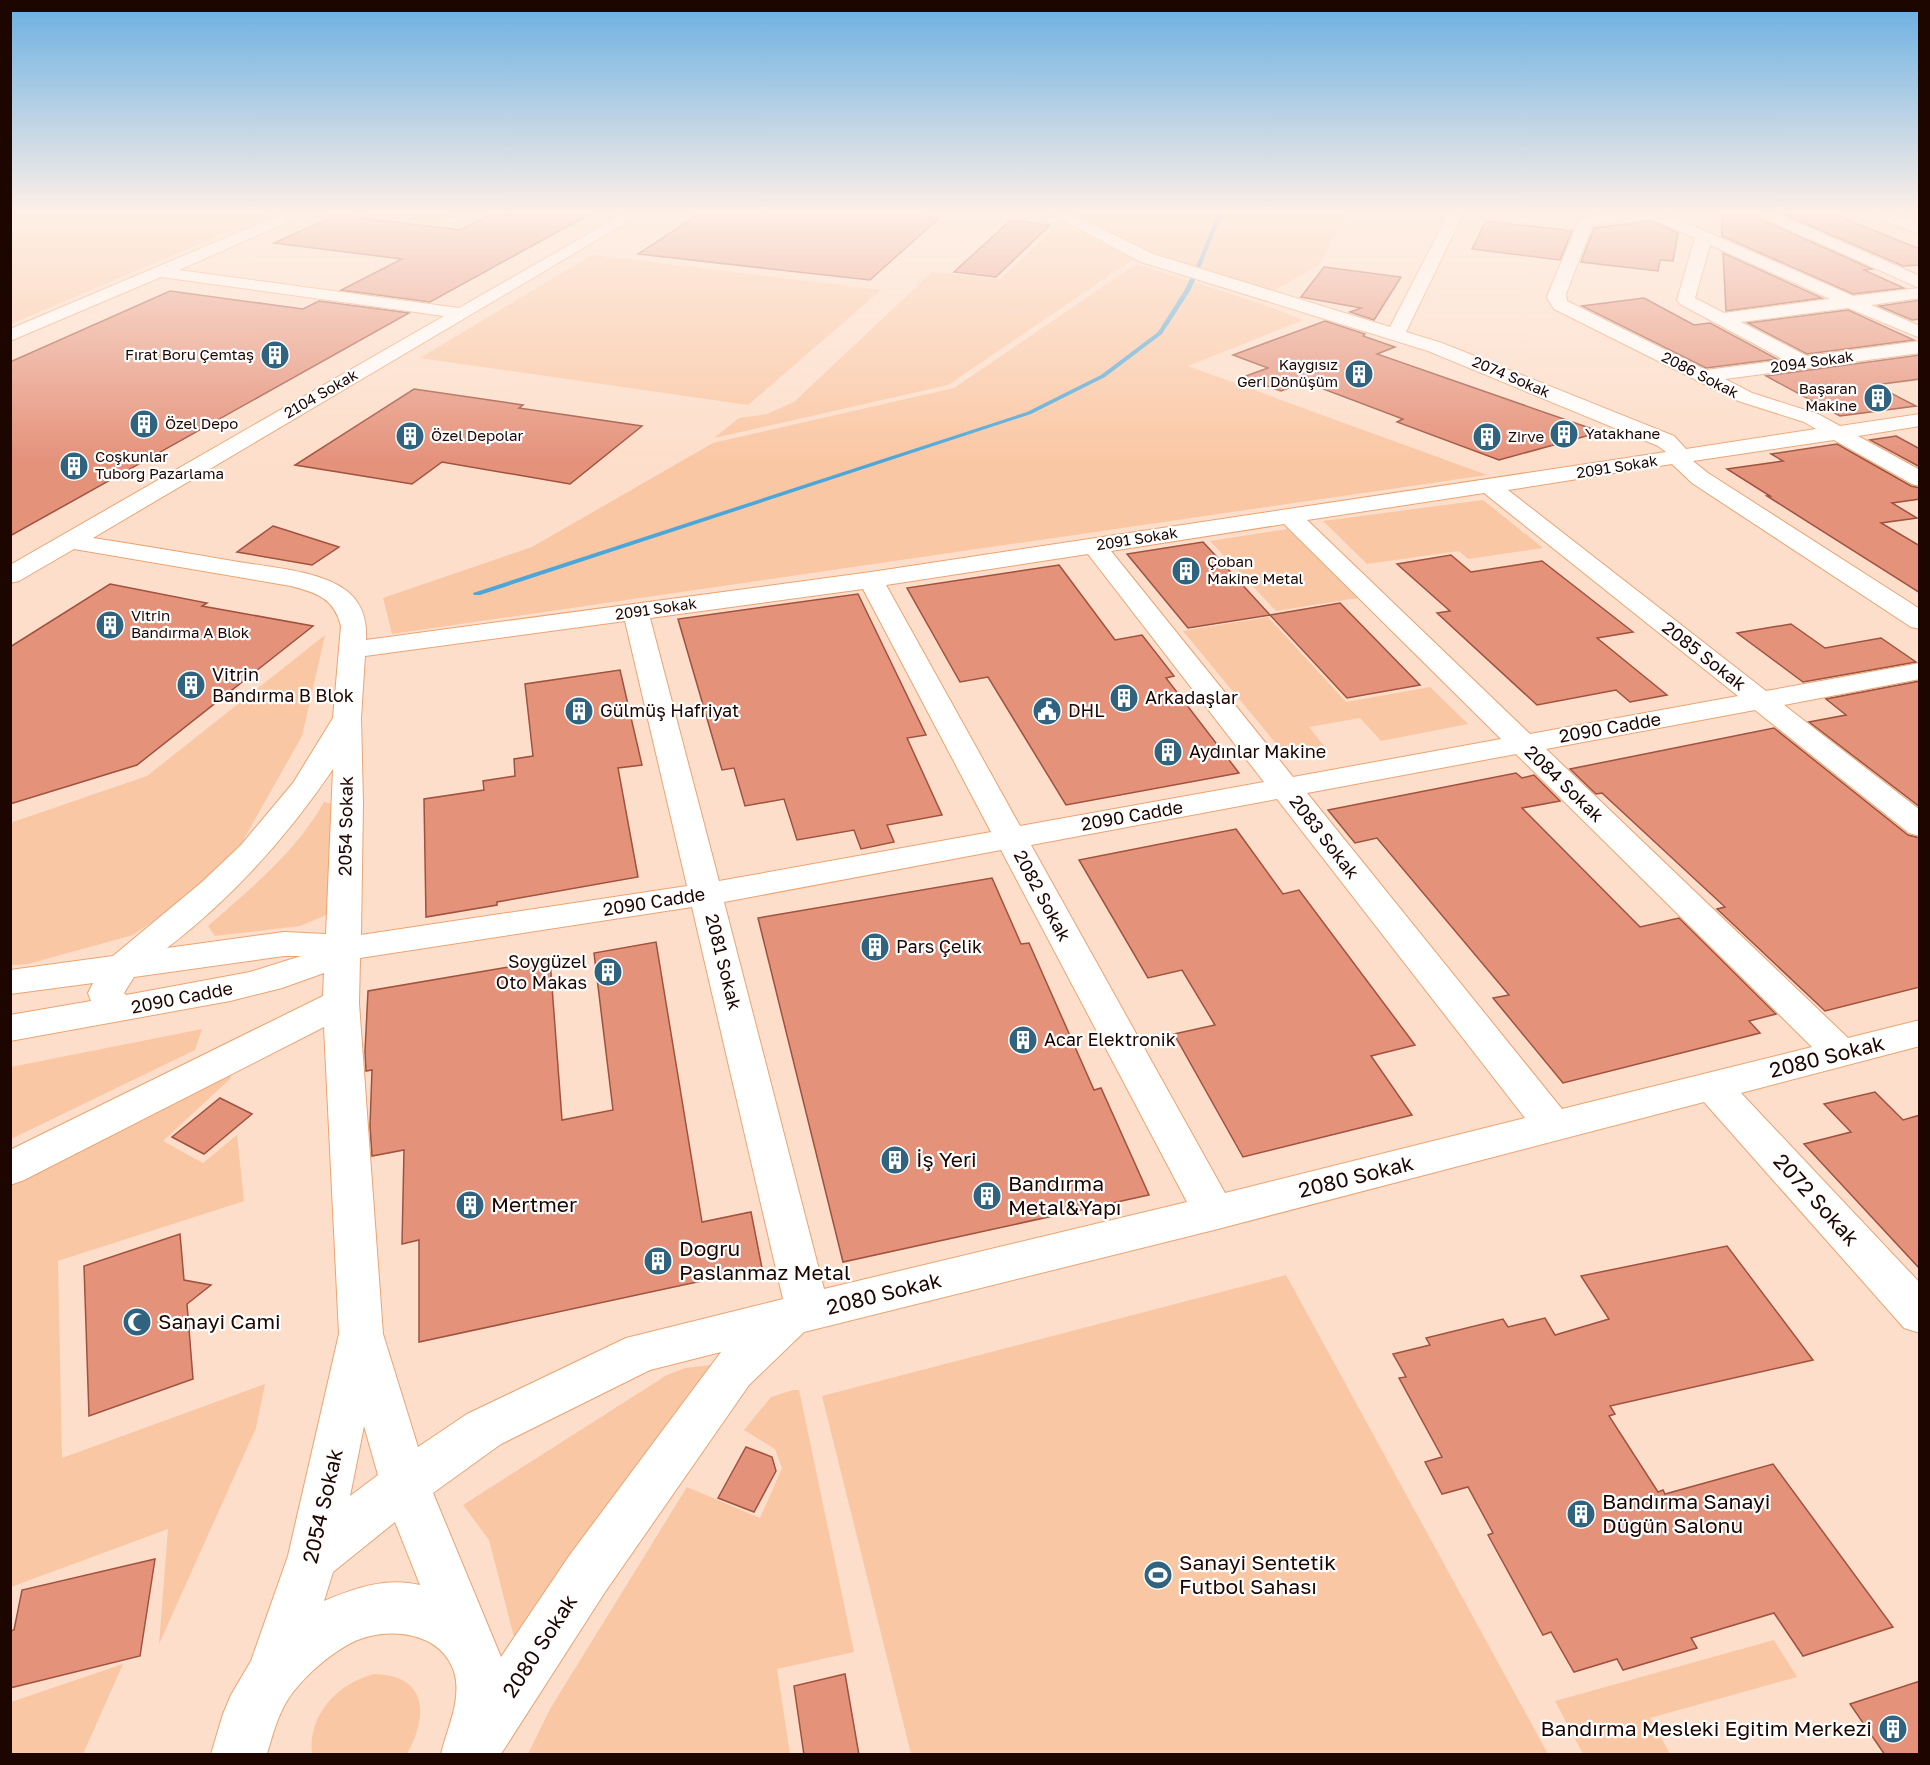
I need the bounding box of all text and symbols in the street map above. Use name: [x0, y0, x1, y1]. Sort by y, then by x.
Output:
building icon: Fırat Boru Çemtaş: [259, 339, 291, 371]
place label: Fırat Boru Çemtaş: [125, 345, 254, 363]
street label: 2094 Sokak: [1769, 346, 1855, 376]
street label: 2086 Sokak: [1659, 347, 1742, 401]
street label: 2074 Sokak: [1470, 352, 1553, 401]
place label: Kaygısız Geri Dönüşüm: [1237, 355, 1338, 390]
building icon: Kaygısız Geri Dönüşüm: [1343, 358, 1375, 390]
street label: 2104 Sokak: [280, 365, 361, 421]
place label: Başaran Makine: [1799, 379, 1857, 414]
building icon: Başaran Makine: [1862, 382, 1894, 414]
building icon: Özel Depo: [128, 408, 160, 440]
place label: Özel Depo: [165, 414, 238, 432]
building icon: Yatakhane: [1548, 418, 1580, 450]
building icon: Özel Depolar: [394, 420, 426, 452]
building icon: Zirve: [1471, 421, 1503, 453]
place label: Yatakhane: [1585, 424, 1661, 442]
place label: Özel Depolar: [431, 426, 524, 444]
place label: Zirve: [1508, 427, 1544, 445]
place label: Coşkunlar Tuborg Pazarlama: [95, 447, 224, 482]
building icon: Coşkunlar Tuborg Pazarlama: [58, 450, 90, 482]
street label: 2091 Sokak: [1575, 451, 1659, 481]
street label: 2091 Sokak: [1095, 523, 1179, 553]
place label: Çoban Makine Metal: [1207, 552, 1304, 587]
building icon: Çoban Makine Metal: [1170, 555, 1202, 587]
street label: 2091 Sokak: [614, 593, 698, 623]
place label: Vitrin Bandırma A Blok: [131, 606, 250, 641]
building icon: Vitrin Bandırma A Blok: [94, 609, 126, 641]
street label: 2085 Sokak: [1658, 616, 1751, 695]
place label: Vitrin Bandırma B Blok: [212, 663, 354, 706]
building icon: Vitrin Bandırma B Blok: [175, 669, 207, 701]
building icon: Arkadaşlar: [1108, 682, 1140, 714]
place label: Arkadaşlar: [1145, 686, 1238, 708]
building icon: Gülmüş Hafriyat: [563, 695, 595, 727]
public building icon: DHL: [1031, 695, 1063, 727]
place label: Gülmüş Hafriyat: [600, 699, 739, 721]
place label: DHL: [1068, 699, 1105, 721]
street label: 2090 Cadde: [1557, 707, 1663, 747]
building icon: Aydınlar Makine: [1152, 736, 1184, 768]
place label: Aydınlar Makine: [1189, 740, 1326, 762]
street label: 2084 Sokak: [1521, 740, 1609, 826]
street label: 2054 Sokak: [333, 776, 357, 876]
street label: 2083 Sokak: [1285, 790, 1364, 883]
street label: 2090 Cadde: [1079, 795, 1185, 835]
street label: 2082 Sokak: [1010, 846, 1076, 945]
street label: 2090 Cadde: [601, 882, 706, 920]
street label: 2081 Sokak: [701, 911, 747, 1012]
building icon: Pars Çelik: [859, 931, 891, 963]
place label: Pars Çelik: [896, 935, 982, 957]
place label: Soygüzel Oto Makas: [496, 950, 587, 993]
building icon: Soygüzel Oto Makas: [592, 956, 624, 988]
street label: 2090 Cadde: [129, 976, 235, 1018]
building icon: Acar Elektronik: [1007, 1024, 1039, 1056]
place label: Acar Elektronik: [1044, 1028, 1176, 1050]
street label: 2080 Sokak: [1767, 1029, 1887, 1083]
building icon: İş Yeri: [879, 1144, 911, 1176]
place label: İş Yeri: [916, 1146, 977, 1172]
street label: 2072 Sokak: [1769, 1148, 1865, 1251]
street label: 2080 Sokak: [1296, 1149, 1416, 1203]
place label: Bandırma Metal&Yapı: [1008, 1170, 1121, 1220]
building icon: Bandırma Metal&Yapı: [971, 1180, 1003, 1212]
building icon: Mertmer: [454, 1189, 486, 1221]
place label: Mertmer: [491, 1191, 577, 1217]
place label: Doğru Paslanmaz Metal: [679, 1235, 851, 1285]
building icon: Doğru Paslanmaz Metal: [642, 1245, 674, 1277]
street label: 2080 Sokak: [824, 1266, 944, 1320]
mosque icon: Sanayi Cami: [121, 1306, 153, 1338]
place label: Sanayi Cami: [158, 1308, 281, 1334]
street label: 2054 Sokak: [296, 1446, 348, 1566]
place label: Bandırma Sanayi Düğün Salonu: [1602, 1488, 1770, 1538]
building icon: Bandırma Sanayi Düğün Salonu: [1565, 1498, 1597, 1530]
place label: Sanayi Sentetik Futbol Sahası: [1179, 1549, 1336, 1599]
sports icon: Sanayi Sentetik Futbol Sahası: [1142, 1559, 1174, 1591]
street label: 2080 Sokak: [496, 1589, 582, 1702]
building icon: Bandırma Mesleki Eğitim Merkezi: [1877, 1713, 1909, 1745]
place label: Bandırma Mesleki Eğitim Merkezi: [1541, 1715, 1872, 1741]

